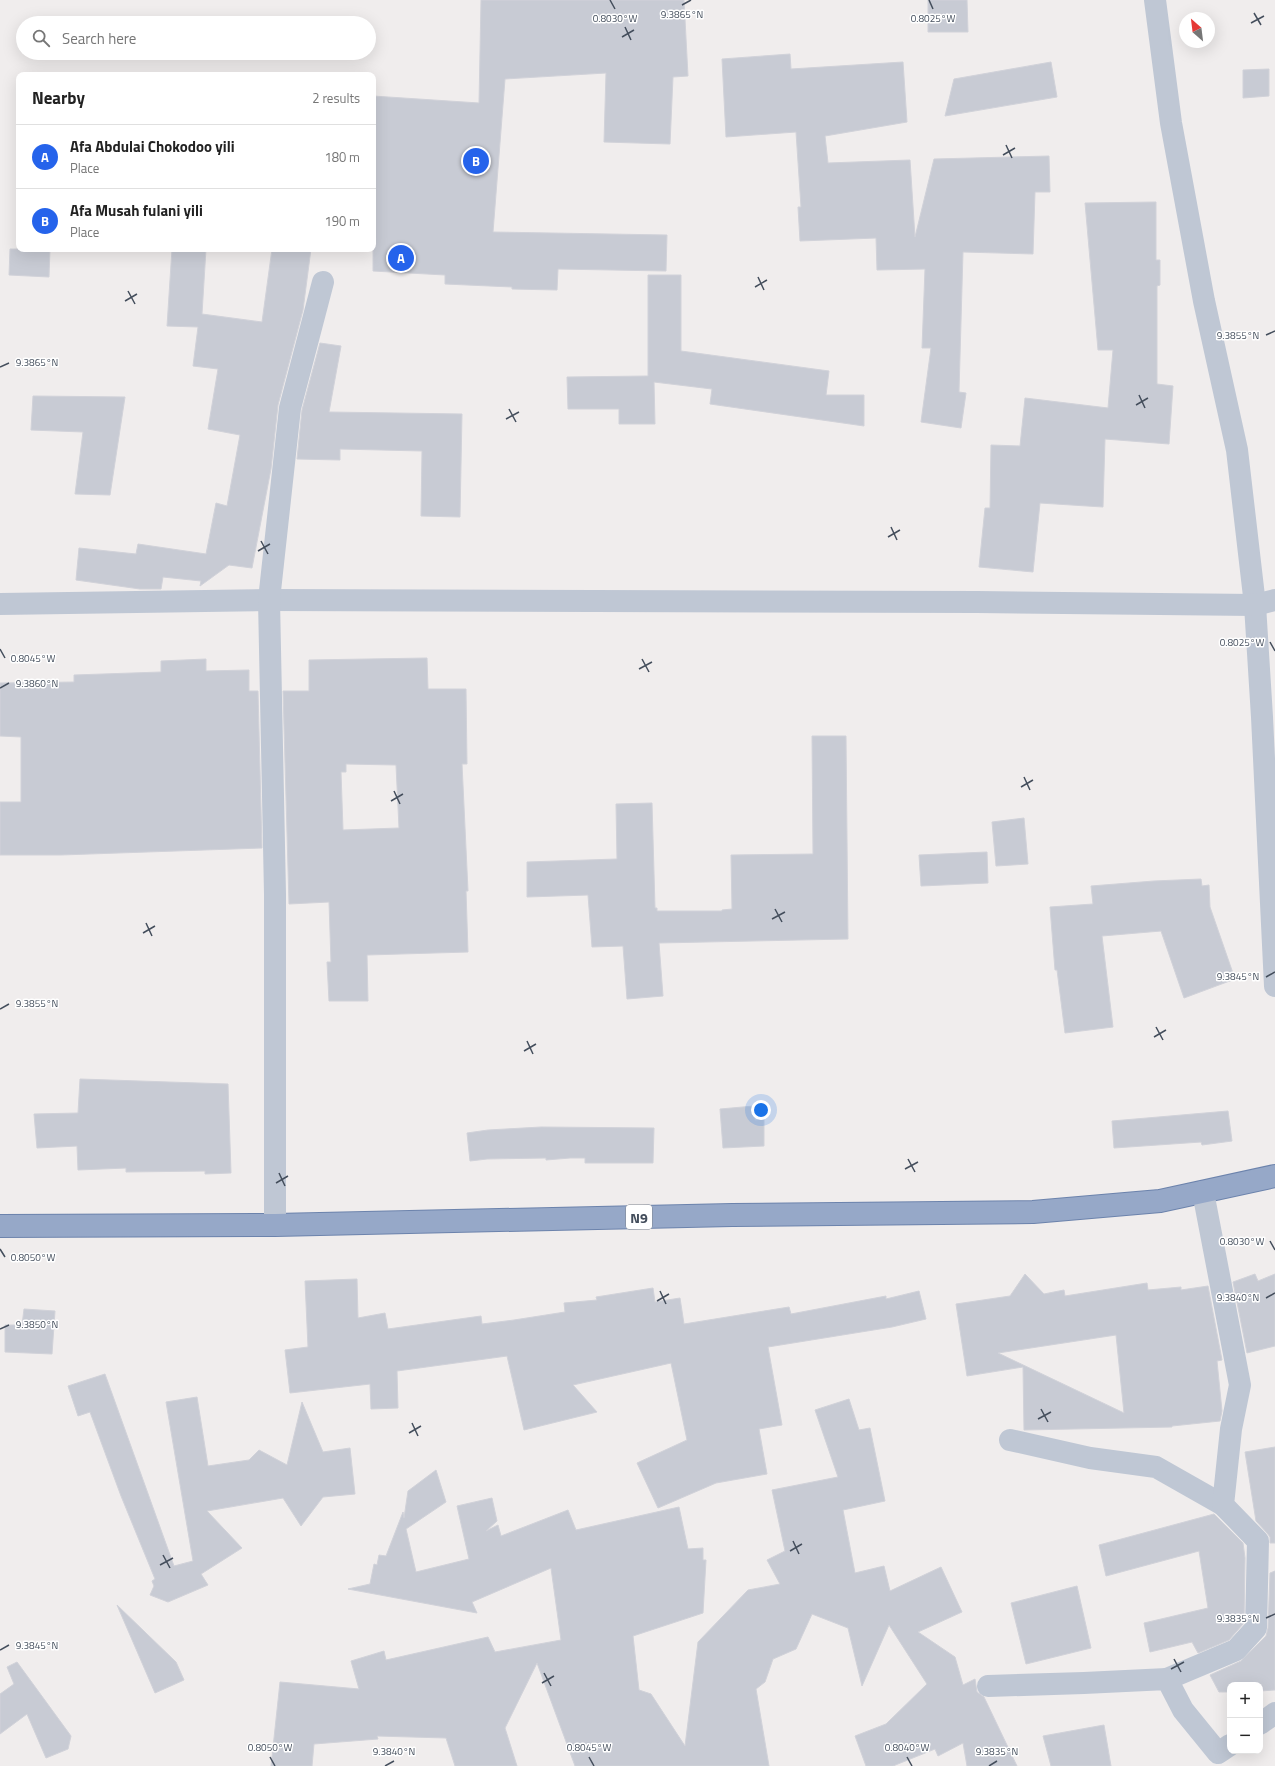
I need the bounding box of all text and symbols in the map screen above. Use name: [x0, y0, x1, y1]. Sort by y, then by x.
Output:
text: 9.3865°N: [661, 7, 703, 22]
text: 0.8030°W: [593, 11, 637, 26]
text: 0.8025°W: [911, 11, 955, 26]
north arrow: [1179, 12, 1215, 48]
search box: [16, 16, 376, 60]
icon: search: [30, 27, 52, 49]
text: Search here: [62, 27, 136, 50]
text: Nearby: [32, 85, 85, 111]
text: 2 results: [312, 88, 360, 108]
text: Afa Abdulai Chokodoo yili: [70, 135, 235, 158]
pin: B: [463, 146, 489, 176]
text: A: [41, 147, 49, 167]
text: 180 m: [324, 147, 360, 167]
text: Place: [70, 158, 99, 178]
text: Afa Musah fulani yili: [70, 199, 203, 222]
text: B: [41, 211, 49, 231]
text: 190 m: [324, 211, 360, 231]
text: Place: [70, 222, 99, 242]
pin: A: [388, 243, 414, 273]
text: 9.3855°N: [1217, 328, 1259, 343]
text: 9.3865°N: [16, 355, 58, 370]
text: 0.8025°W: [1220, 635, 1264, 650]
text: 0.8045°W: [11, 651, 55, 666]
text: 9.3860°N: [16, 676, 58, 691]
text: 9.3845°N: [1217, 969, 1259, 984]
text: 9.3855°N: [16, 996, 58, 1011]
your location: [751, 1100, 771, 1120]
road number: N9: [626, 1205, 652, 1229]
text: 0.8030°W: [1220, 1234, 1264, 1249]
text: 0.8050°W: [11, 1250, 55, 1265]
text: 9.3840°N: [1217, 1290, 1259, 1305]
text: 9.3850°N: [16, 1317, 58, 1332]
text: 9.3835°N: [1217, 1611, 1259, 1626]
text: 9.3845°N: [16, 1638, 58, 1653]
map controls: [1227, 1682, 1263, 1754]
button: +: [1227, 1682, 1263, 1718]
button: −: [1227, 1718, 1263, 1754]
text: 0.8050°W: [248, 1740, 292, 1755]
text: 0.8045°W: [567, 1740, 611, 1755]
text: 0.8040°W: [885, 1740, 929, 1755]
text: 9.3840°N: [373, 1744, 415, 1759]
text: 9.3835°N: [976, 1744, 1018, 1759]

